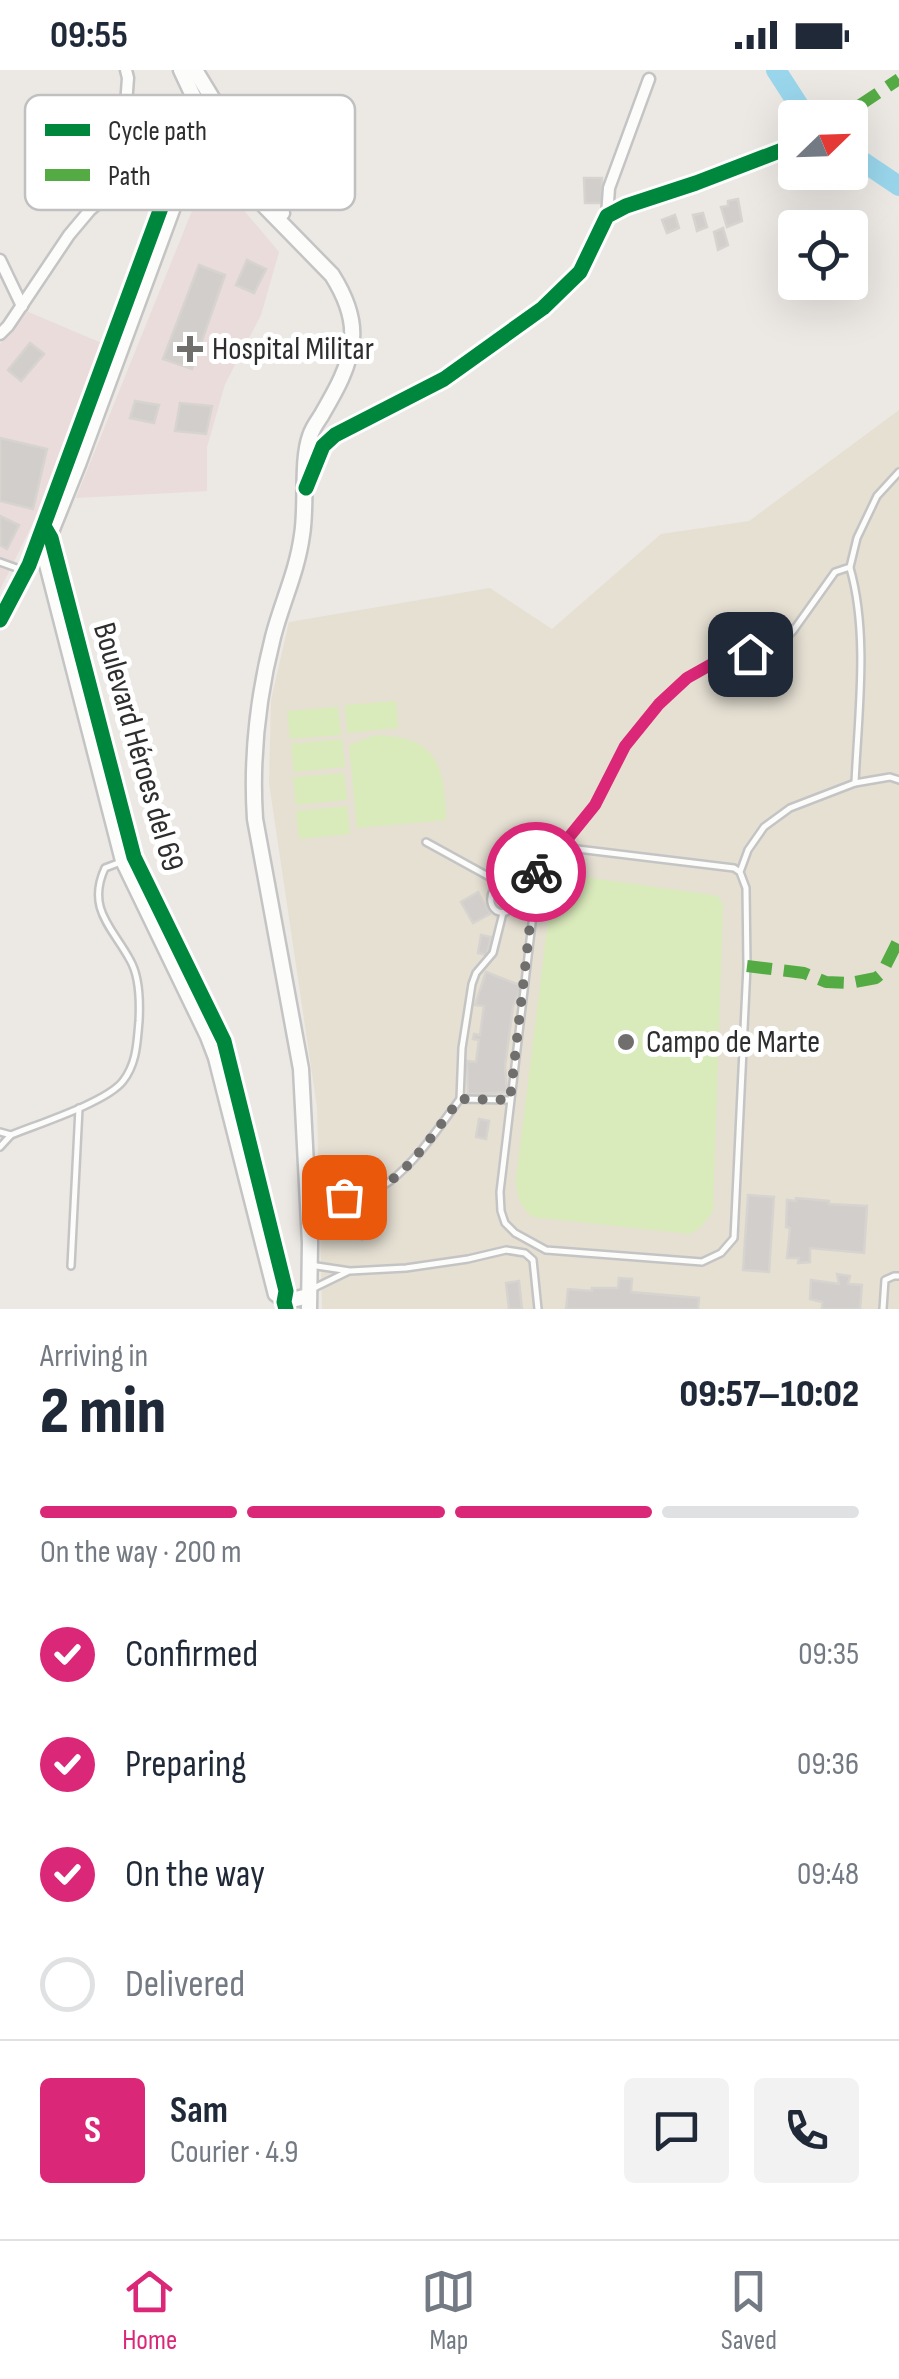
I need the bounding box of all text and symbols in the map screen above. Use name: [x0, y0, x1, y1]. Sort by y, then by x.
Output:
text: 09:55: [50, 13, 128, 58]
legend: [25, 95, 355, 210]
north arrow: [778, 100, 868, 190]
map controls: [778, 100, 868, 300]
text: Cycle path: [108, 115, 207, 148]
text: Path: [108, 160, 151, 193]
button: locate: [778, 210, 868, 300]
place label: Hospital Militar: [212, 330, 374, 369]
marker: Hospital Militar: [177, 336, 203, 362]
pin: [708, 612, 793, 697]
street label: Boulevard Héroes del 69: [84, 618, 192, 876]
icon: home: [723, 627, 778, 682]
courier: [486, 822, 586, 922]
icon: bike: [509, 845, 564, 900]
place label: Campo de Marte: [646, 1023, 820, 1062]
marker: Campo de Marte: [615, 1031, 637, 1053]
pin: [302, 1155, 387, 1240]
icon: bag: [317, 1170, 372, 1225]
text: Arriving in: [40, 1337, 148, 1376]
text: 09:57–10:02: [680, 1372, 859, 1417]
text: 2 min: [40, 1374, 166, 1452]
text: On the way · 200 m: [40, 1533, 242, 1572]
icon: check: [40, 1627, 95, 1682]
text: Confirmed: [125, 1632, 258, 1677]
text: 09:35: [798, 1635, 859, 1674]
icon: check: [40, 1737, 95, 1792]
text: Preparing: [125, 1742, 246, 1787]
text: 09:36: [797, 1745, 859, 1784]
icon: check: [40, 1847, 95, 1902]
text: On the way: [125, 1852, 265, 1897]
text: 09:48: [797, 1855, 859, 1894]
text: Delivered: [125, 1962, 245, 2007]
button: chat: [624, 2078, 729, 2183]
button: phone: [754, 2078, 859, 2183]
text: Sam: [170, 2088, 228, 2133]
text: S: [84, 2108, 101, 2153]
text: Courier · 4.9: [170, 2133, 298, 2172]
tab: Home: [122, 2264, 177, 2357]
tab: Map: [421, 2264, 476, 2357]
tab: Saved: [721, 2264, 777, 2357]

